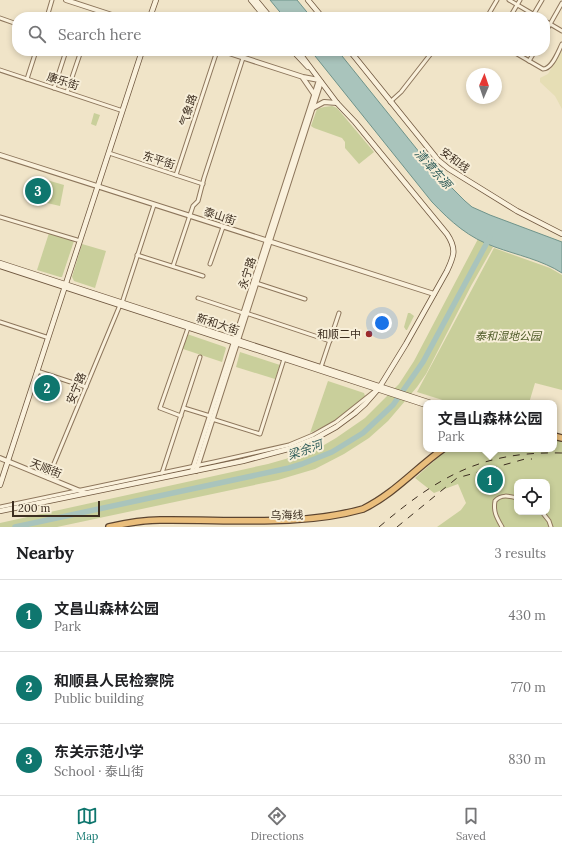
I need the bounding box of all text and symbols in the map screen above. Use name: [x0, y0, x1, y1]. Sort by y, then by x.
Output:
search box: [12, 12, 550, 56]
icon: search: [26, 23, 48, 45]
text: Search here: [58, 25, 141, 44]
north arrow: [466, 68, 502, 104]
street label: 康乐街: [45, 69, 81, 93]
street label: 气象路: [176, 92, 200, 128]
street label: 安和线: [438, 144, 472, 176]
water label: 清漳东源: [412, 146, 456, 193]
street label: 东平街: [141, 148, 177, 172]
pin: 3: [25, 176, 51, 206]
street label: 泰山街: [202, 204, 238, 228]
street label: 永宁路: [235, 255, 259, 291]
street label: 新和大街: [195, 311, 241, 337]
your location: [372, 313, 392, 333]
place label: 和顺二中: [317, 327, 361, 341]
marker: 和顺二中: [364, 329, 374, 339]
park label: 泰和湿地公园: [475, 329, 543, 343]
street label: 安宁路: [63, 370, 89, 406]
pin: 2: [34, 373, 60, 403]
popup: [423, 400, 557, 452]
text: 文昌山森林公园: [437, 409, 543, 428]
text: Park: [437, 428, 465, 445]
water label: 梁余河: [285, 436, 326, 462]
street label: 天顺街: [28, 455, 64, 481]
pin: 1: [477, 465, 503, 495]
map controls: [514, 479, 550, 515]
button: locate: [514, 479, 550, 515]
scale bar: [12, 499, 100, 518]
text: 200 m: [18, 501, 50, 515]
street label: 乌海线: [270, 508, 304, 522]
text: Nearby: [16, 542, 74, 564]
text: 3 results: [494, 545, 546, 562]
text: 文昌山森林公园: [54, 599, 159, 618]
text: 1: [26, 607, 32, 624]
text: 430 m: [509, 607, 546, 624]
text: Park: [54, 618, 81, 635]
text: 和顺县人民检察院: [54, 671, 174, 690]
text: 2: [26, 679, 32, 696]
text: 770 m: [511, 679, 546, 696]
text: Public building: [54, 690, 144, 707]
text: 东关示范小学: [54, 742, 144, 761]
text: 3: [25, 751, 33, 768]
text: 830 m: [508, 751, 546, 768]
text: School · 泰山街: [54, 763, 144, 780]
tab: Map: [76, 805, 98, 843]
tab: Directions: [251, 805, 304, 843]
tab: Saved: [456, 805, 486, 843]

